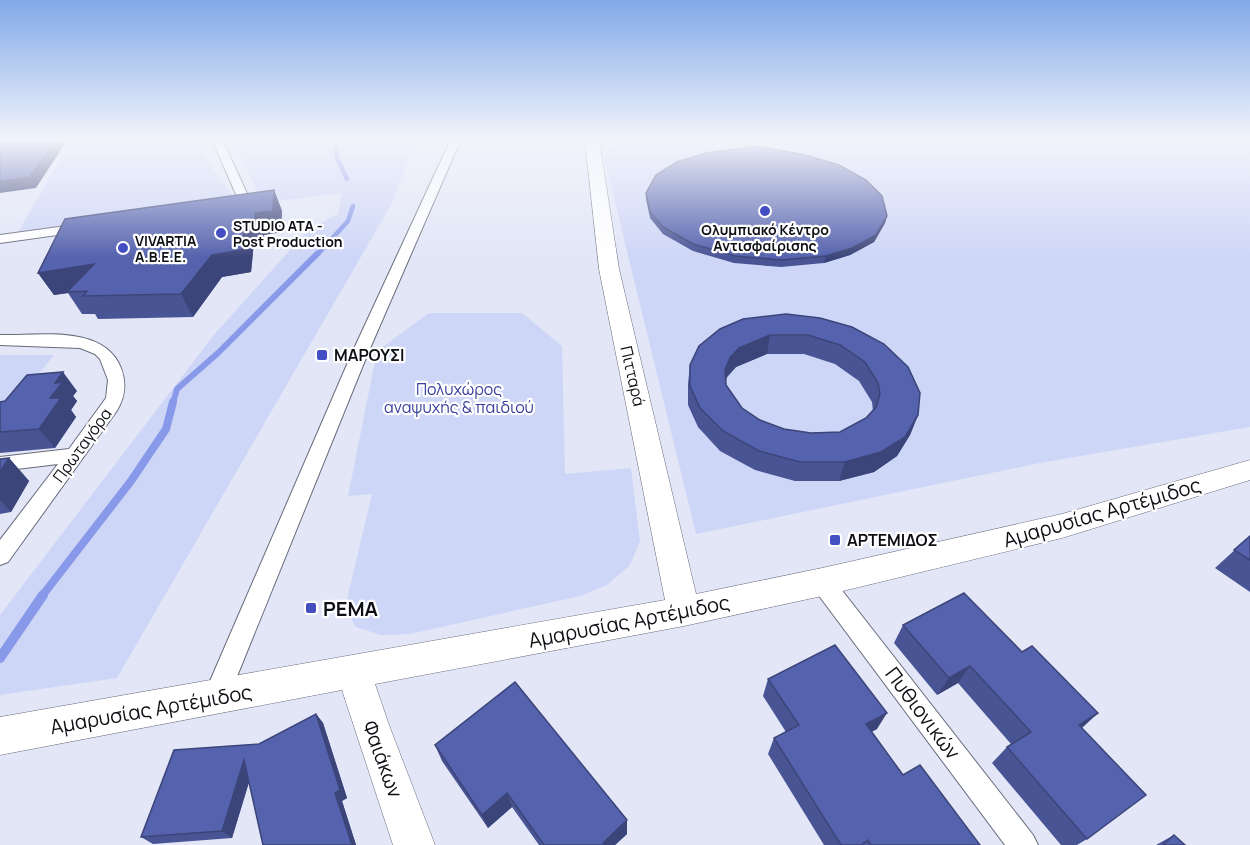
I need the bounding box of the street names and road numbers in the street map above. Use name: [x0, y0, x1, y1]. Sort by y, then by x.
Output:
street label: Πιτταρά: [615, 344, 651, 408]
street label: Πρωταγόρα: [47, 403, 117, 487]
street label: Αμαρυσίας Αρτέμιδος: [1000, 471, 1204, 553]
street label: Αμαρυσίας Αρτέμιδος: [526, 588, 732, 654]
street label: Πυθιονικών: [879, 661, 967, 765]
street label: Αμαρυσίας Αρτέμιδος: [48, 678, 254, 740]
street label: Φαιάκων: [357, 717, 409, 801]

